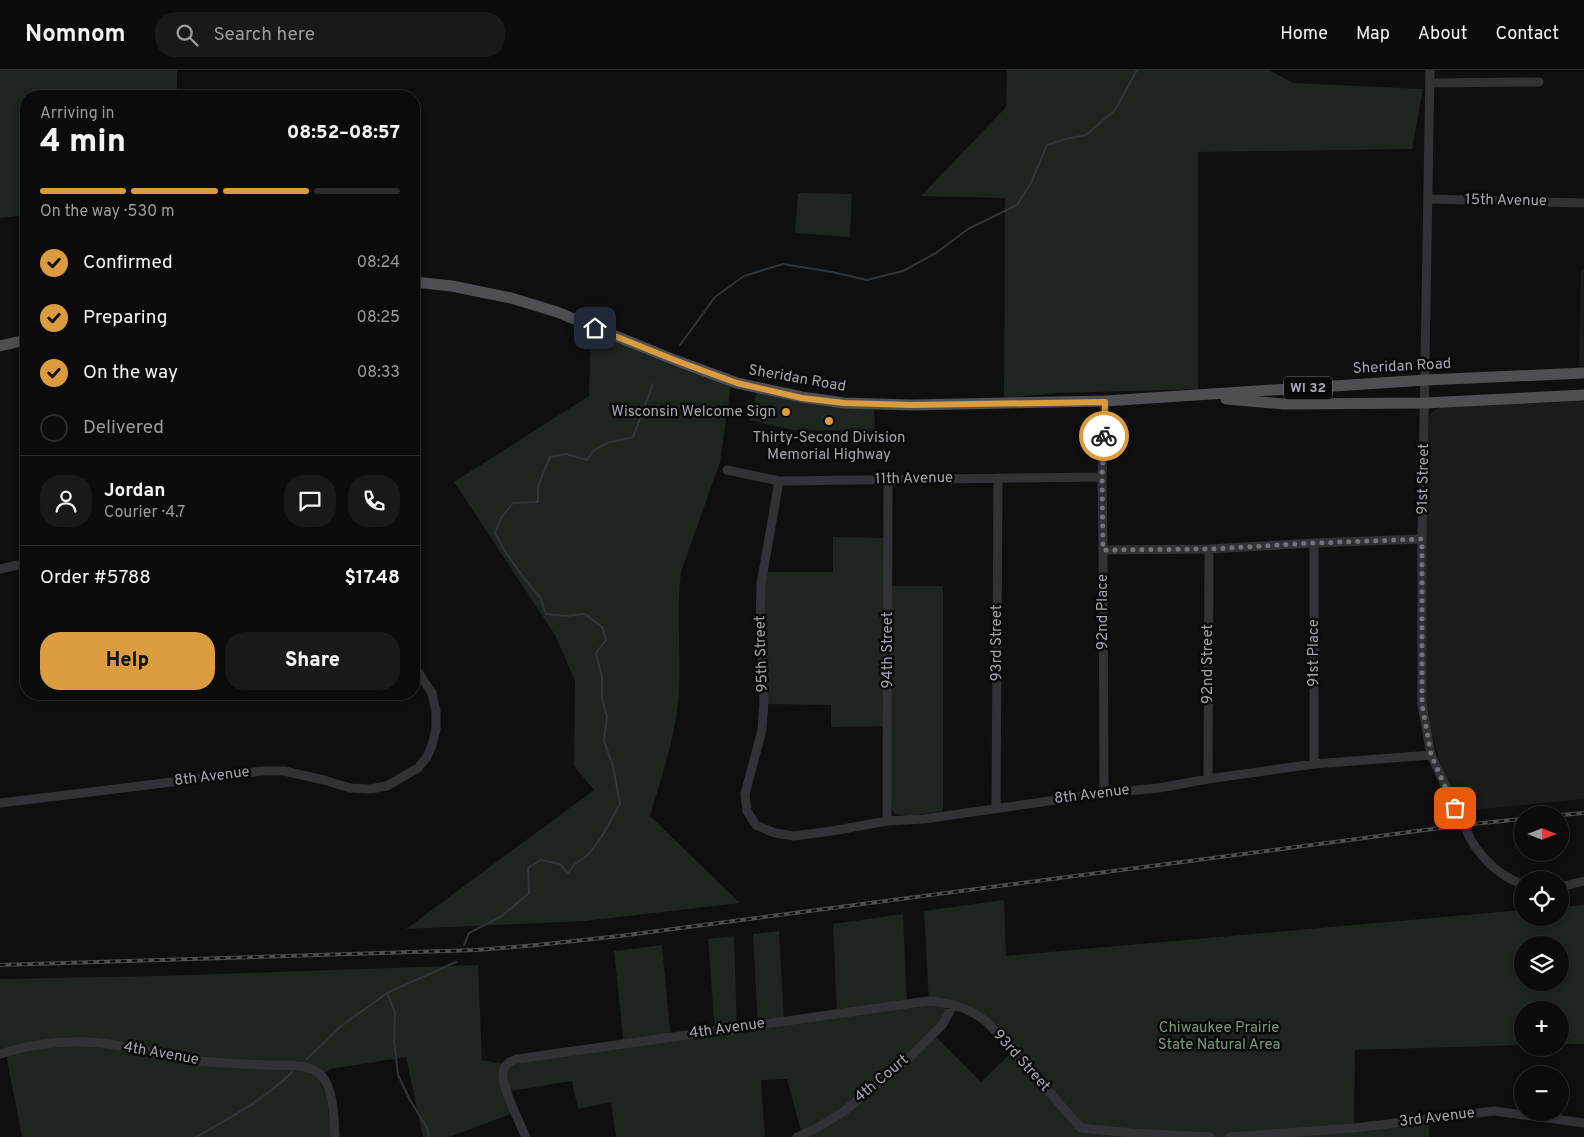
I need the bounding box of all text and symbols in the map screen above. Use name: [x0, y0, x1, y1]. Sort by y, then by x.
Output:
search box: [155, 12, 505, 57]
text: Nomnom: [25, 20, 125, 50]
icon: search: [173, 21, 201, 49]
text: Search here: [213, 23, 315, 47]
text: Home: [1280, 23, 1328, 46]
text: Map: [1356, 23, 1390, 46]
text: About: [1418, 23, 1467, 46]
text: Contact: [1495, 23, 1559, 46]
text: Arriving in: [40, 104, 115, 124]
text: 08:52–08:57: [287, 121, 400, 145]
text: 4 min: [40, 123, 126, 163]
street label: 15th Avenue: [1465, 191, 1547, 211]
text: On the way · 530 m: [40, 202, 175, 222]
icon: check: [40, 249, 68, 277]
text: Confirmed: [83, 251, 173, 275]
text: 08:24: [357, 253, 400, 273]
icon: check: [40, 304, 68, 332]
text: Preparing: [83, 306, 167, 330]
pin: [574, 307, 616, 349]
text: 08:25: [357, 308, 400, 328]
icon: home: [581, 314, 609, 342]
street label: Sheridan Road: [1352, 355, 1452, 379]
icon: check: [40, 359, 68, 387]
text: On the way: [83, 361, 178, 385]
street label: Sheridan Road: [747, 361, 847, 397]
text: 08:33: [357, 363, 400, 383]
road number: WI 32: [1284, 376, 1332, 400]
place label: Wisconsin Welcome Sign: [611, 403, 776, 422]
marker: Wisconsin Welcome Sign: [780, 406, 792, 418]
courier: [1079, 411, 1129, 461]
marker: Thirty-Second Division Memorial Highway: [823, 415, 835, 427]
text: Delivered: [83, 416, 164, 440]
icon: bike: [1090, 422, 1118, 450]
place label: Thirty-Second Division Memorial Highway: [753, 429, 905, 465]
street label: 91st Street: [1414, 443, 1434, 515]
street label: 11th Avenue: [875, 469, 953, 489]
button: person: [40, 475, 92, 527]
button: chat: [284, 475, 336, 527]
button: phone: [348, 475, 400, 527]
text: Jordan: [104, 479, 166, 503]
text: Courier · 4.7: [104, 503, 185, 523]
text: Order #5788: [40, 566, 151, 590]
text: $17.48: [344, 566, 400, 590]
street label: 92nd Place: [1094, 574, 1113, 650]
street label: 93rd Street: [988, 605, 1007, 681]
street label: 94th Street: [879, 612, 898, 688]
street label: 95th Street: [751, 615, 773, 693]
street label: 91st Place: [1305, 619, 1324, 687]
street label: 92nd Street: [1199, 624, 1218, 704]
button: Help: [40, 632, 215, 690]
button: Share: [225, 632, 400, 690]
street label: 8th Avenue: [173, 763, 251, 791]
street label: 8th Avenue: [1053, 781, 1131, 809]
pin: [1434, 787, 1476, 829]
icon: bag: [1441, 794, 1469, 822]
north arrow: [1514, 806, 1569, 861]
map controls: [1514, 806, 1569, 1121]
button: locate: [1514, 871, 1569, 926]
button: layers: [1514, 936, 1569, 991]
button: +: [1514, 1001, 1569, 1056]
street label: 4th Avenue: [688, 1014, 766, 1044]
park label: Chiwaukee Prairie State Natural Area: [1158, 1019, 1280, 1055]
street label: 93rd Street: [988, 1026, 1054, 1096]
street label: 4th Avenue: [122, 1038, 200, 1070]
street label: 4th Court: [851, 1051, 913, 1107]
button: −: [1514, 1066, 1569, 1121]
street label: 3rd Avenue: [1398, 1104, 1476, 1132]

